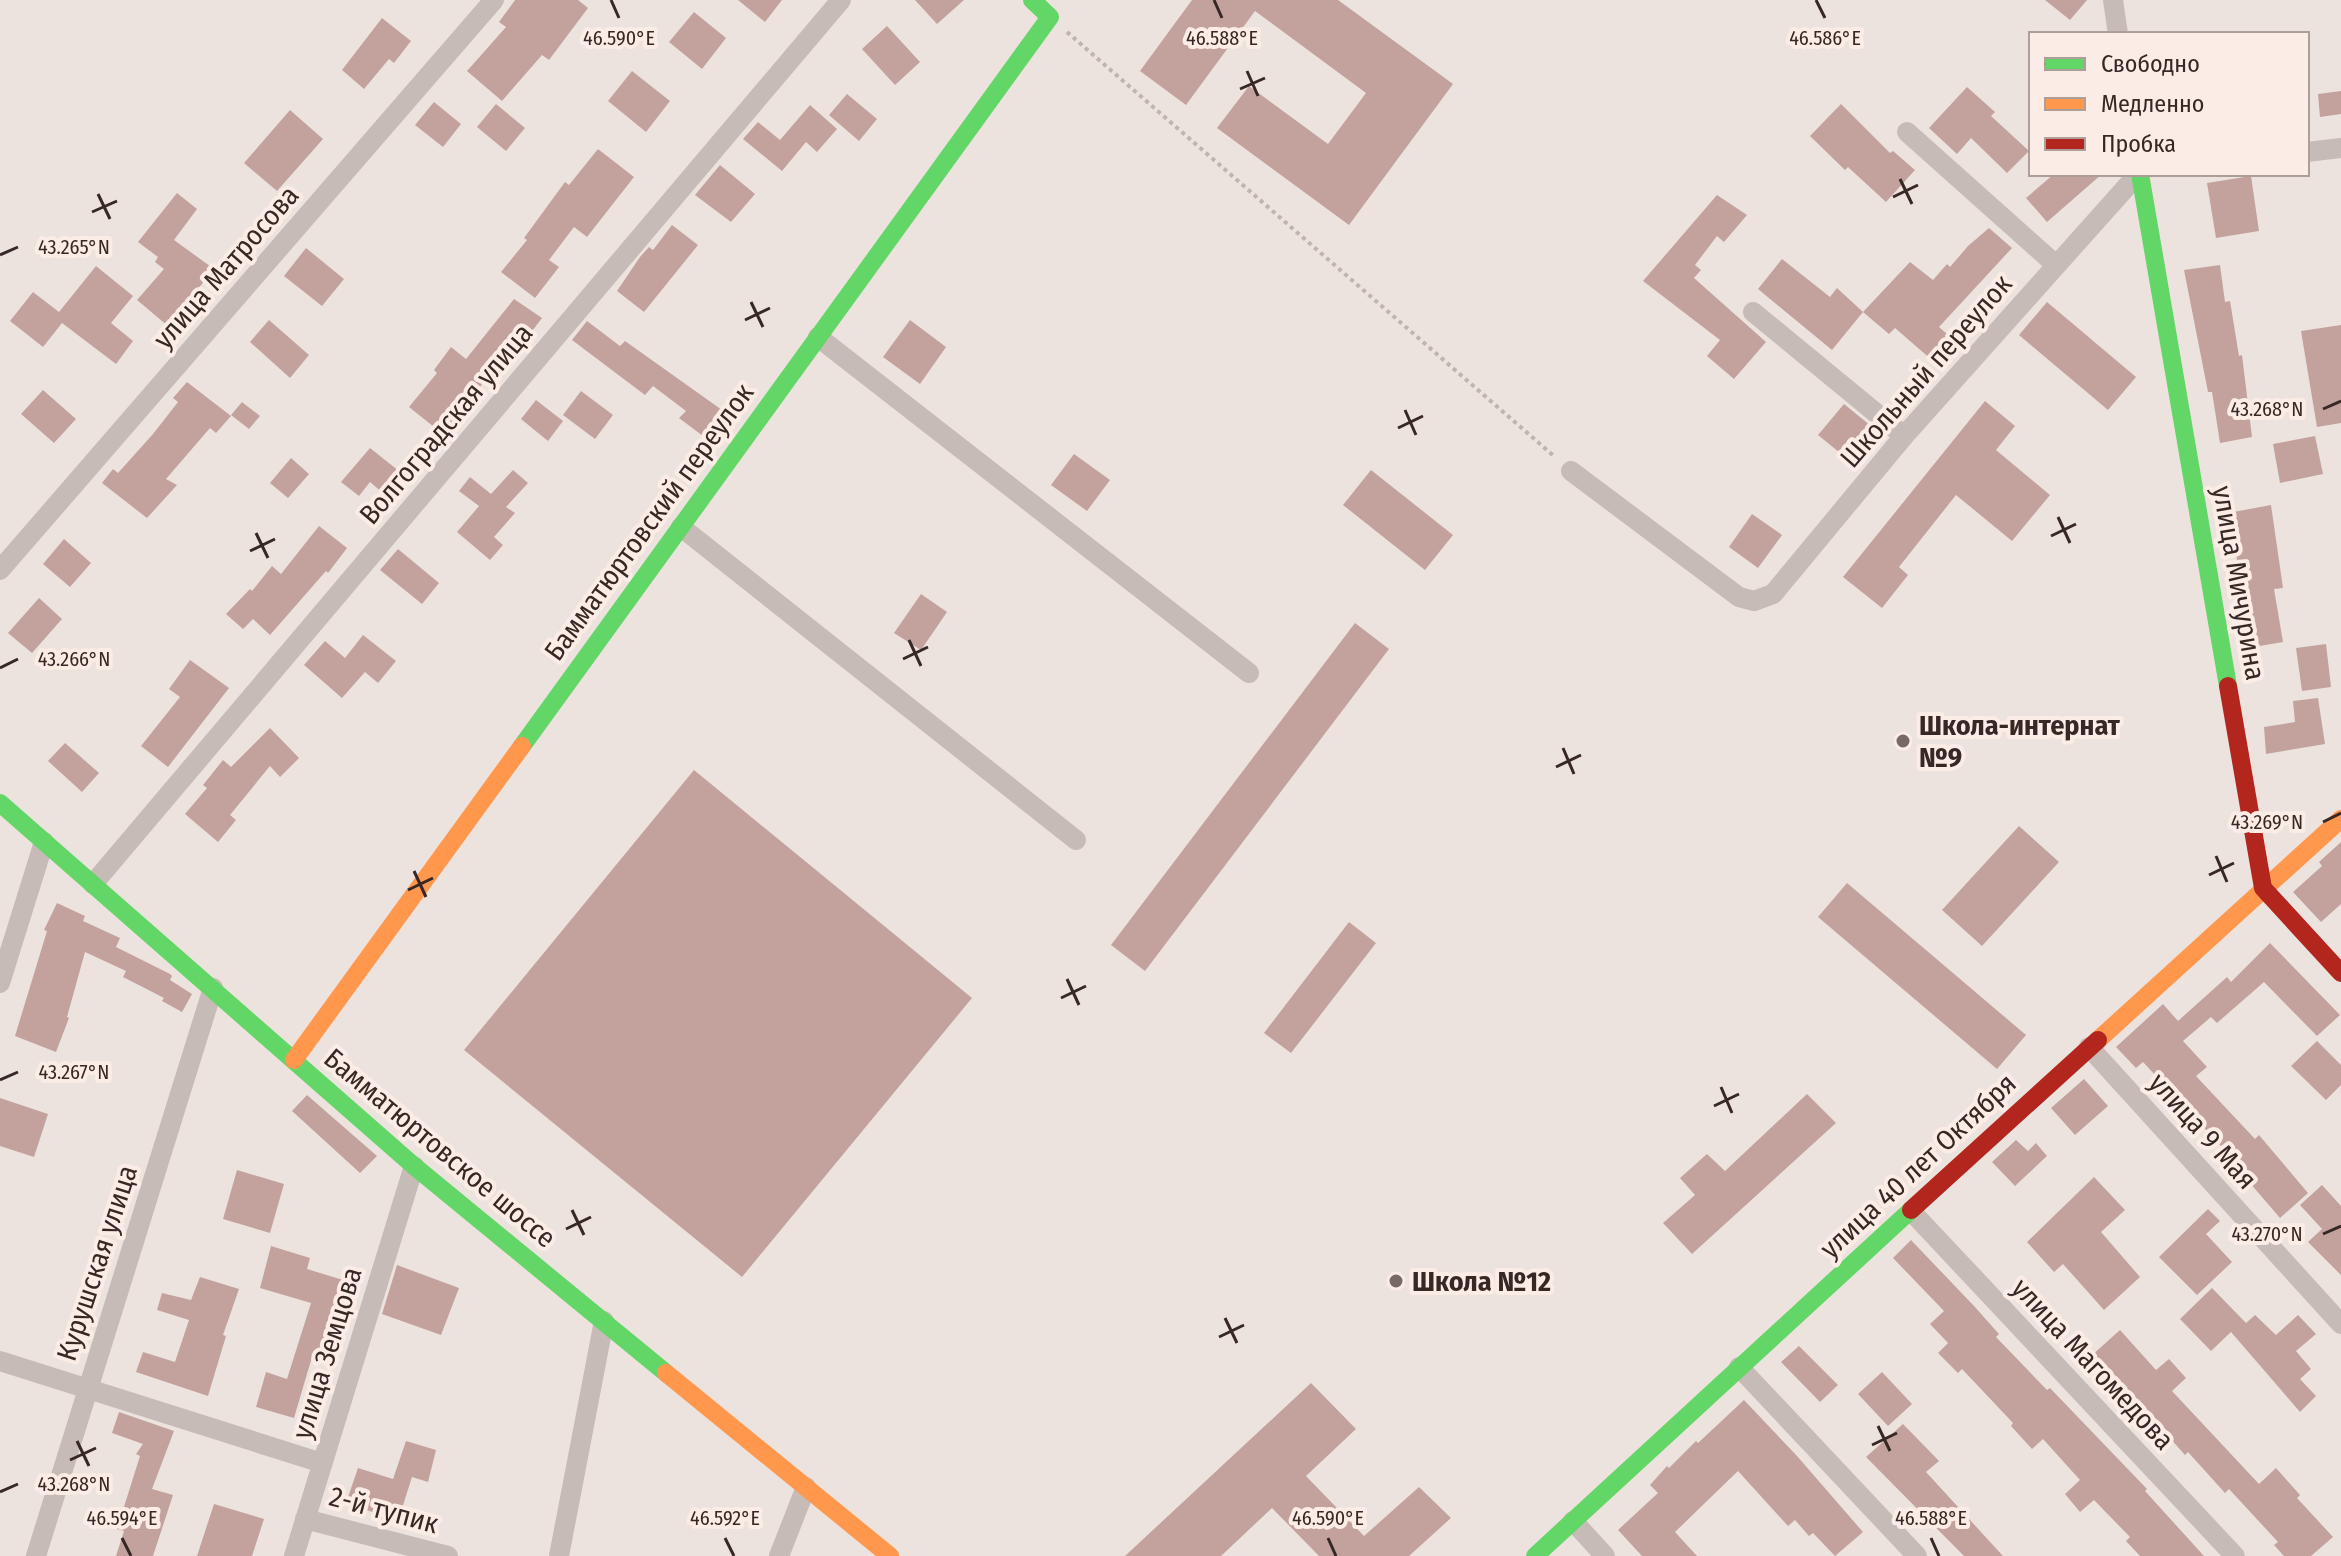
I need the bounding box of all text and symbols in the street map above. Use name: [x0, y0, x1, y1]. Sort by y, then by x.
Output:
text: 46.590°E: [583, 26, 655, 50]
text: 46.588°E: [1186, 26, 1258, 50]
text: 46.586°E: [1789, 26, 1861, 50]
legend: [2029, 32, 2309, 176]
text: Свободно: [2101, 50, 2200, 78]
text: Медленно: [2101, 90, 2204, 118]
text: Пробка: [2101, 130, 2176, 158]
street label: улица Матросова: [146, 179, 306, 355]
text: 43.265°N: [38, 235, 110, 259]
street label: Школьный переулок: [1833, 268, 2019, 474]
street label: Волгоградская улица: [353, 317, 539, 531]
street label: Бамматюртовский переулок: [538, 377, 760, 667]
text: 43.268°N: [2231, 397, 2303, 421]
street label: улица Мичурина: [2206, 483, 2272, 683]
text: 43.266°N: [38, 647, 110, 671]
place label: Школа-интернат №9: [1919, 709, 2121, 774]
marker: Школа-интернат №9: [1894, 732, 1912, 750]
text: 43.269°N: [2231, 810, 2303, 834]
street label: Бамматюртовское шоссе: [318, 1042, 562, 1254]
text: 43.267°N: [39, 1060, 109, 1084]
street label: улица 9 Мая: [2142, 1066, 2264, 1196]
street label: улица 40 лет Октября: [1813, 1067, 2023, 1265]
street label: Курушская улица: [50, 1161, 144, 1365]
text: 43.270°N: [2231, 1222, 2303, 1246]
street label: улица Земцова: [285, 1263, 369, 1443]
place label: Школа №12: [1412, 1265, 1551, 1298]
marker: Школа №12: [1387, 1272, 1405, 1290]
street label: улица Магомедова: [2005, 1272, 2181, 1456]
text: 43.268°N: [38, 1472, 110, 1496]
street label: 2-й тупик: [326, 1480, 442, 1540]
text: 46.594°E: [87, 1506, 157, 1530]
text: 46.592°E: [690, 1506, 760, 1530]
text: 46.590°E: [1292, 1506, 1364, 1530]
text: 46.588°E: [1895, 1506, 1967, 1530]

